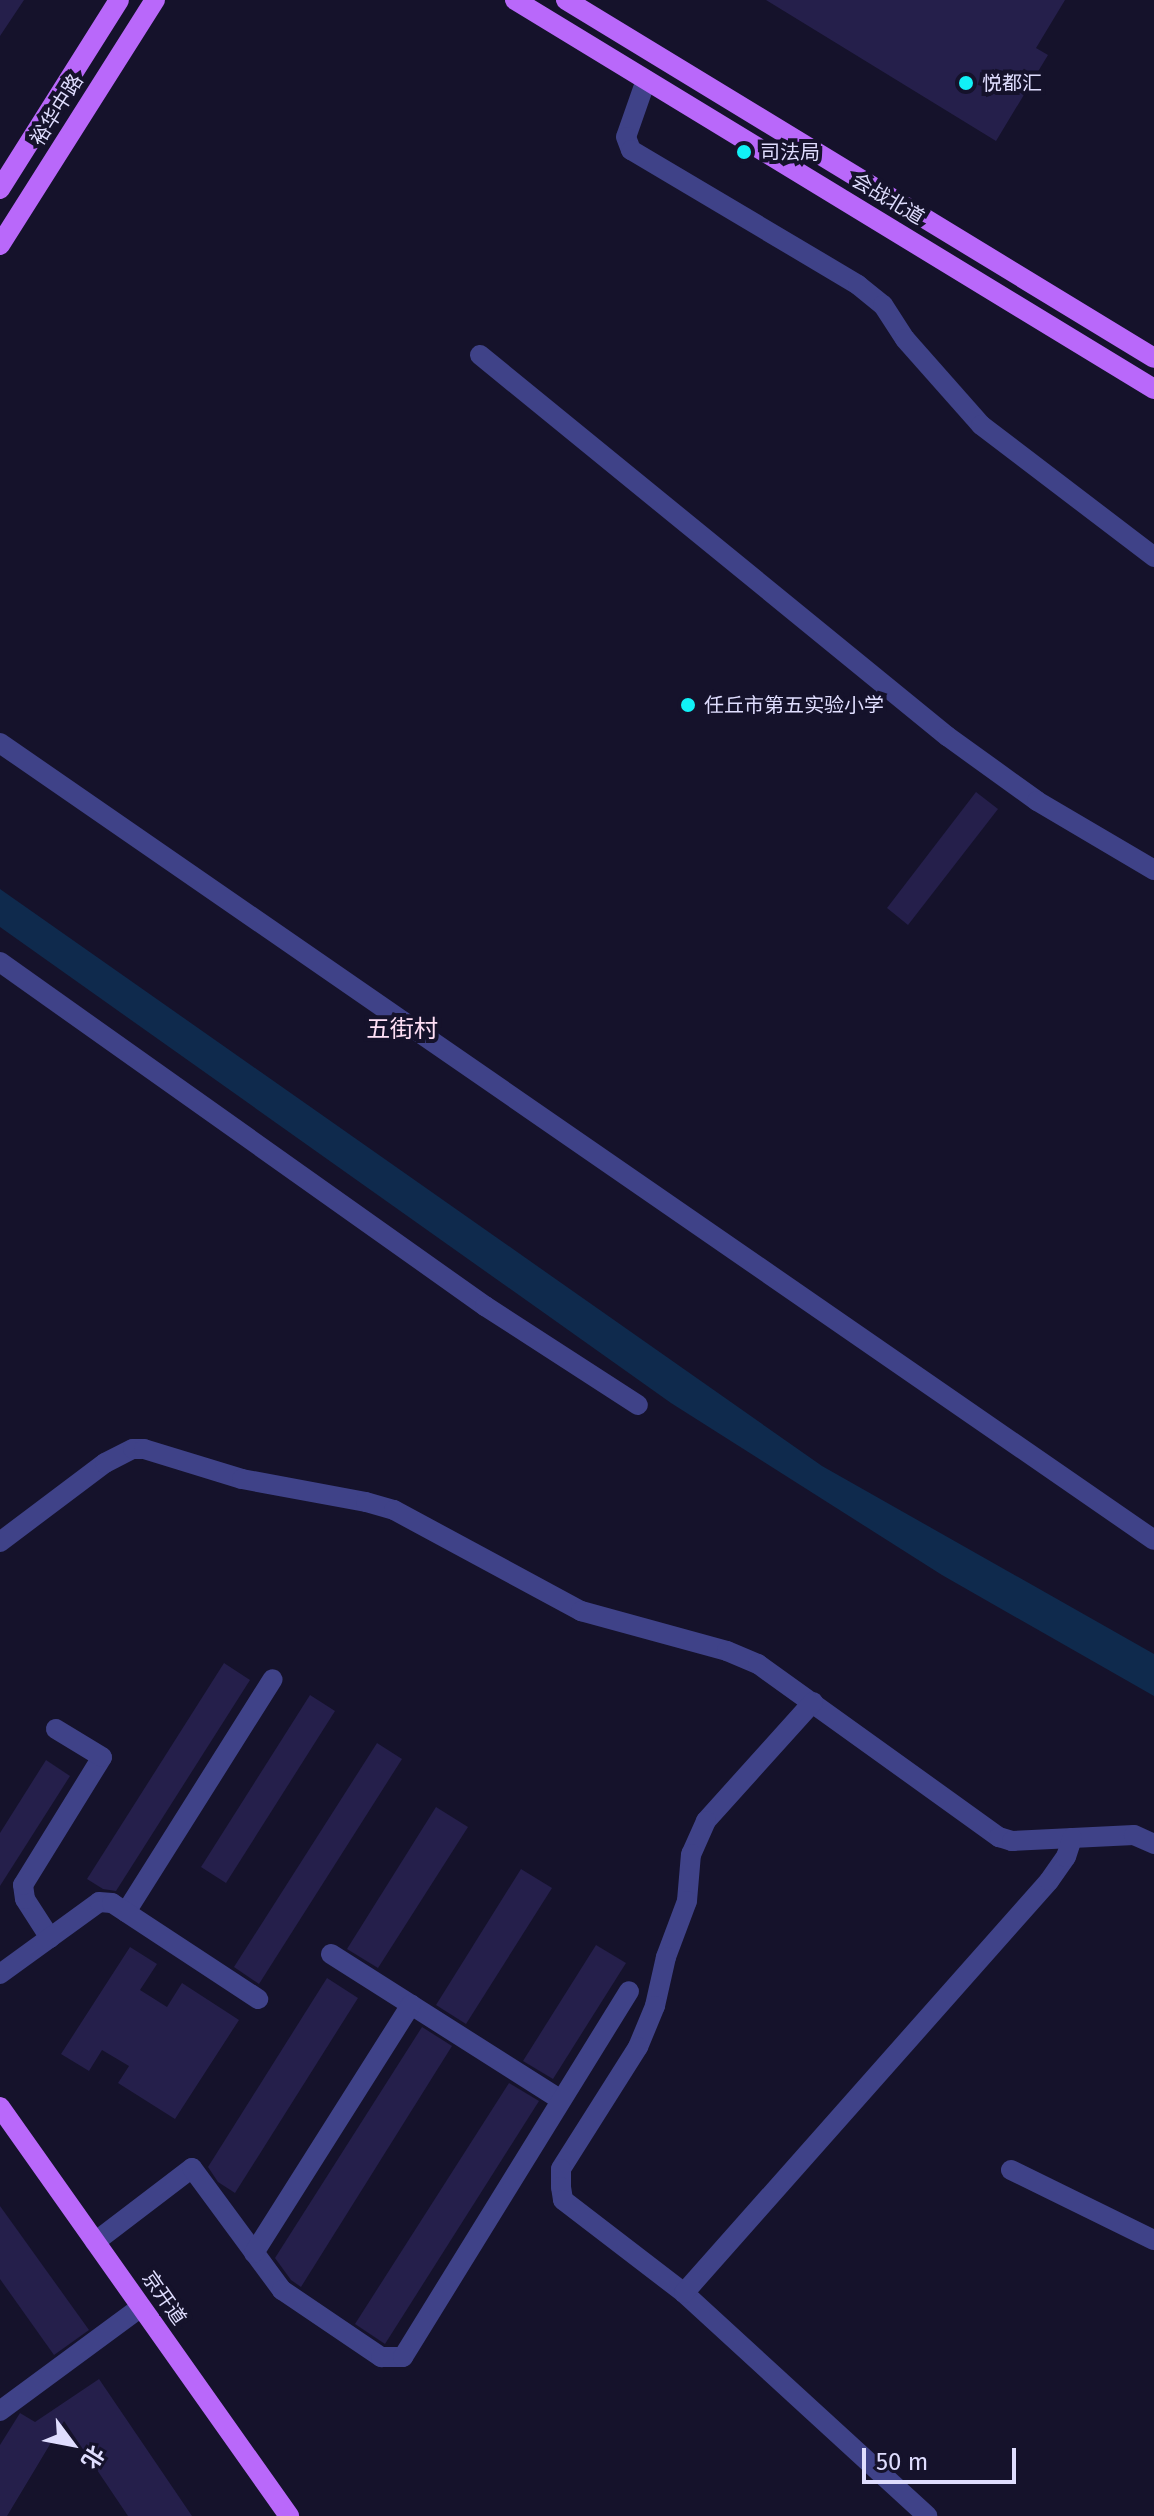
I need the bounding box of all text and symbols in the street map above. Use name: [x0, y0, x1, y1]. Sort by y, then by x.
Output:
street label: 裕华中路: [26, 70, 88, 150]
place label: 悦都汇: [982, 71, 1042, 95]
marker: 悦都汇: [957, 74, 975, 92]
place label: 司法局: [760, 140, 820, 164]
marker: 司法局: [735, 143, 753, 161]
street label: 会战北道: [848, 168, 928, 230]
place label: 任丘市第五实验小学: [704, 693, 884, 717]
marker: 任丘市第五实验小学: [679, 696, 697, 714]
district label: 五街村: [366, 1016, 438, 1044]
street label: 京开道: [137, 2267, 191, 2329]
north arrow: [32, 2404, 112, 2484]
scale bar: [866, 2432, 1020, 2482]
text: 北: [75, 2440, 110, 2473]
text: 50 m: [876, 2448, 928, 2476]

